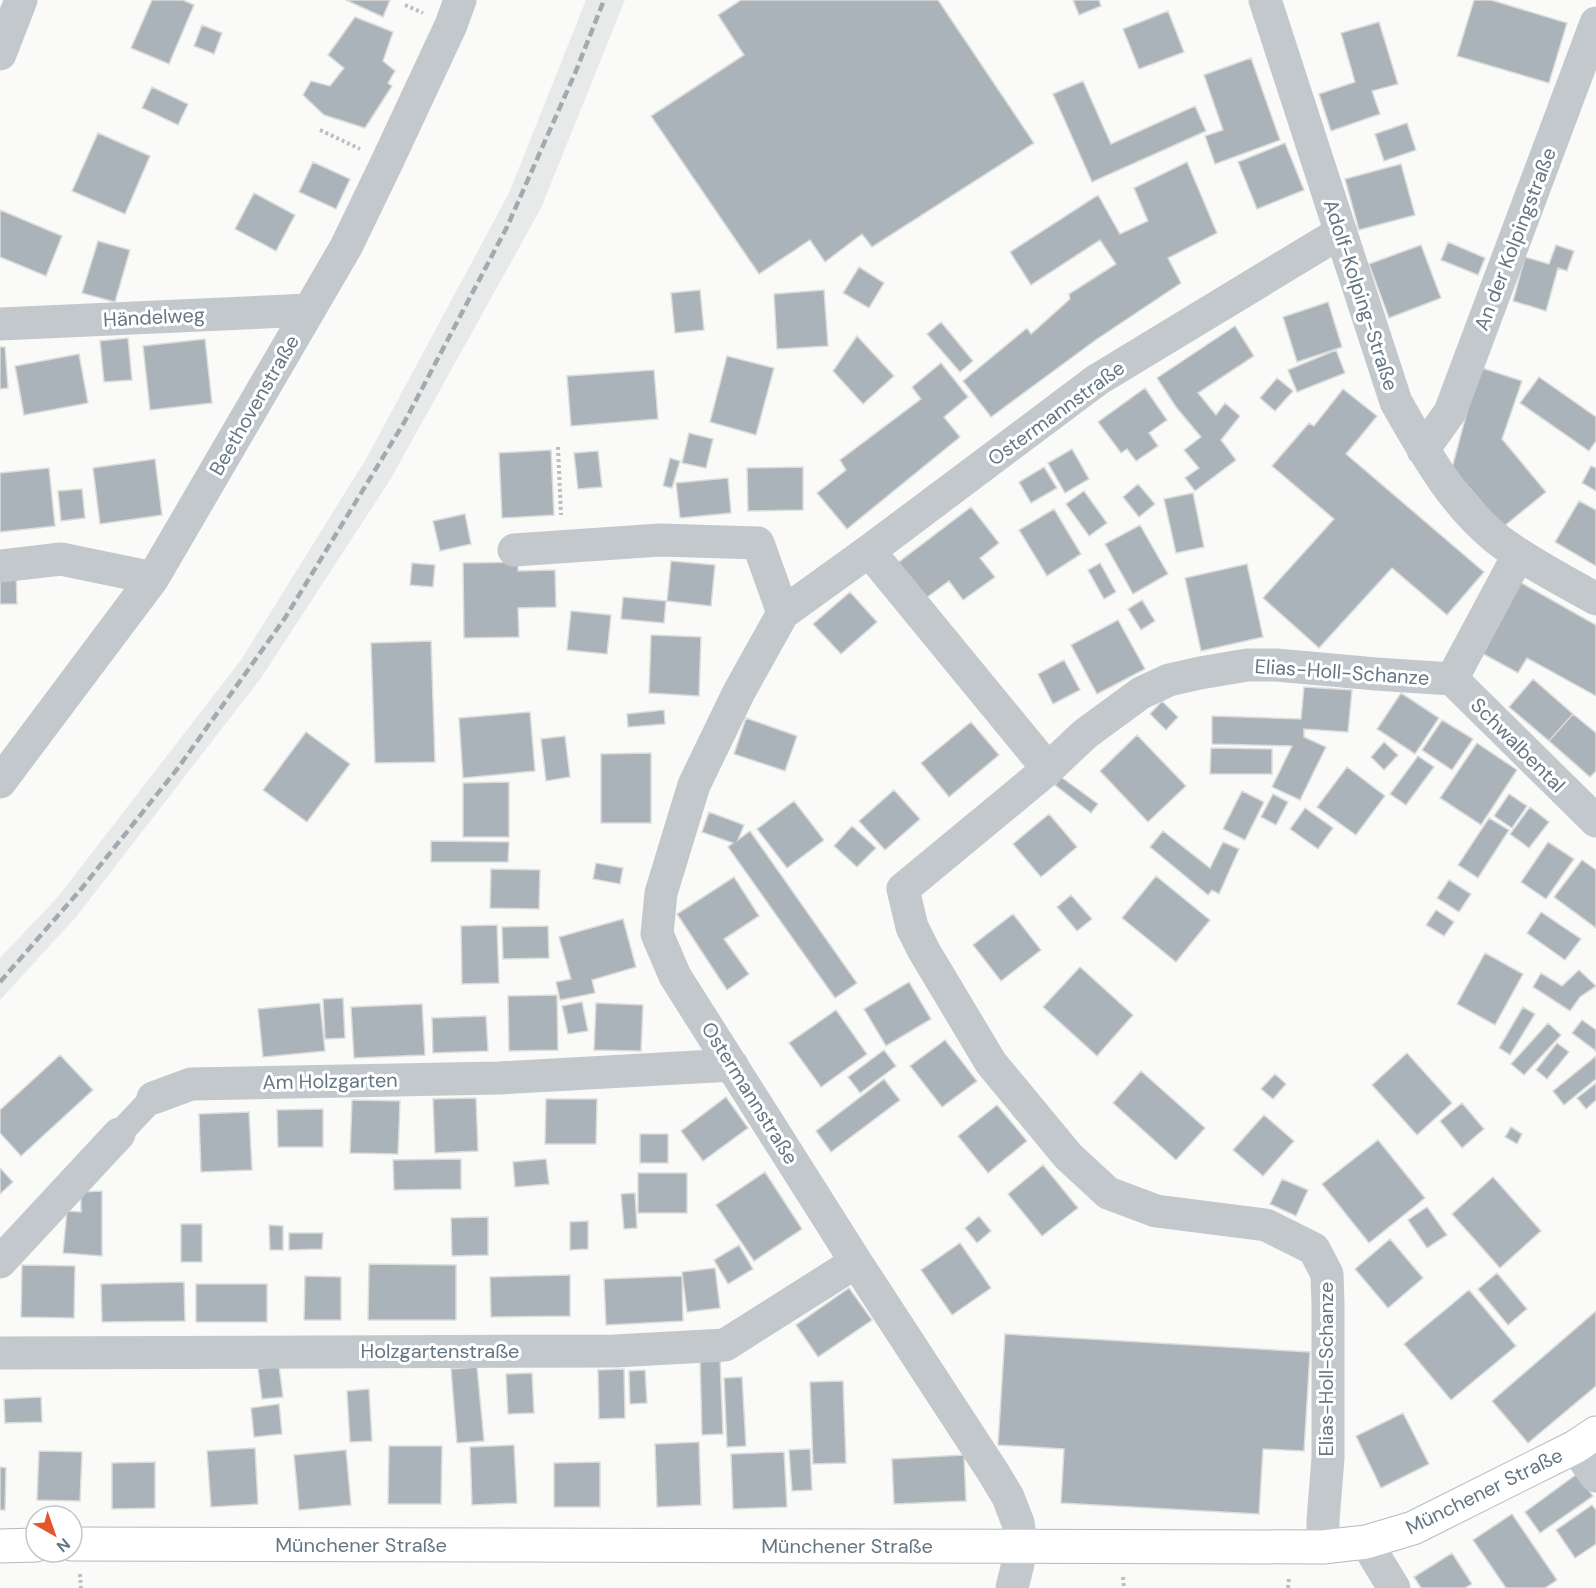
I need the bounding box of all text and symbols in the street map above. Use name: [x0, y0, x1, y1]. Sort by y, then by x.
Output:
street label: An der Kolpingstraße: [1468, 144, 1562, 334]
street label: Adolf-Kolping-Straße: [1318, 196, 1404, 394]
street label: Händelweg: [103, 301, 205, 333]
street label: Beethovenstraße: [203, 330, 305, 480]
street label: Ostermannstraße: [982, 355, 1130, 471]
street label: Elias-Holl-Schanze: [1254, 653, 1430, 691]
street label: Schwalbental: [1465, 692, 1571, 798]
street label: Ostermannstraße: [696, 1017, 804, 1169]
street label: Am Holzgarten: [262, 1067, 398, 1095]
street label: Elias-Holl-Schanze: [1313, 1282, 1339, 1456]
street label: Holzgartenstraße: [361, 1338, 519, 1364]
street label: Münchener Straße: [1401, 1442, 1567, 1540]
north arrow: [24, 1504, 84, 1564]
street label: Münchener Straße: [275, 1532, 447, 1558]
text: N: [52, 1533, 75, 1557]
street label: Münchener Straße: [761, 1533, 933, 1559]

